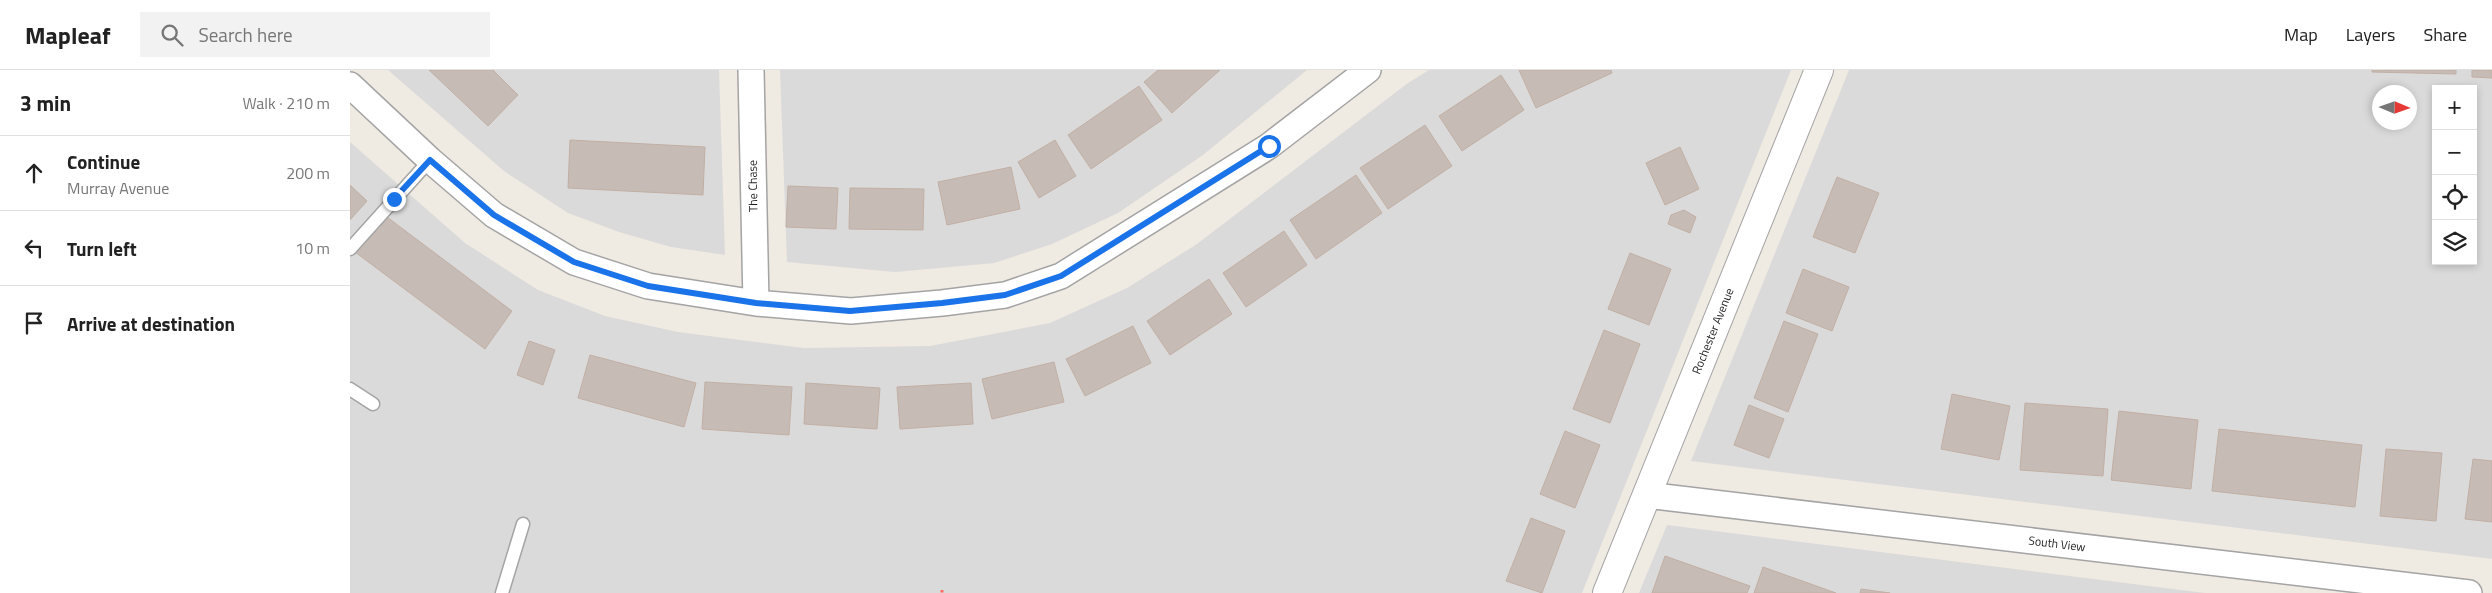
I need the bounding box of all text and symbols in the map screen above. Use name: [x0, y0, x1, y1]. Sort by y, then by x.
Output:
search box: [140, 12, 490, 57]
text: Mapleaf: [25, 17, 110, 53]
text: Search here: [198, 20, 293, 49]
icon: search: [158, 21, 186, 49]
text: Map: [2284, 21, 2318, 48]
text: Layers: [2346, 21, 2395, 48]
text: Share: [2423, 21, 2467, 48]
north arrow: [2372, 85, 2417, 130]
map controls: [2432, 85, 2477, 265]
button: +: [2432, 85, 2477, 130]
text: 3 min: [20, 87, 71, 119]
text: Walk · 210 m: [242, 91, 330, 115]
button: −: [2432, 130, 2477, 175]
route start: [1258, 135, 1281, 158]
text: Continue: [67, 147, 140, 176]
icon: ahead: [20, 159, 48, 187]
street label: The Chase: [743, 160, 762, 212]
text: 200 m: [286, 161, 330, 185]
button: locate: [2432, 175, 2477, 220]
text: Murray Avenue: [67, 176, 169, 200]
route end: [383, 188, 406, 211]
button: layers: [2432, 220, 2477, 265]
icon: left: [20, 234, 48, 262]
text: Turn left: [67, 234, 137, 263]
text: 10 m: [295, 236, 330, 260]
street label: Rochester Avenue: [1687, 285, 1738, 377]
icon: arrive: [20, 309, 48, 337]
text: Arrive at destination: [67, 309, 235, 338]
street label: South View: [2027, 531, 2087, 556]

